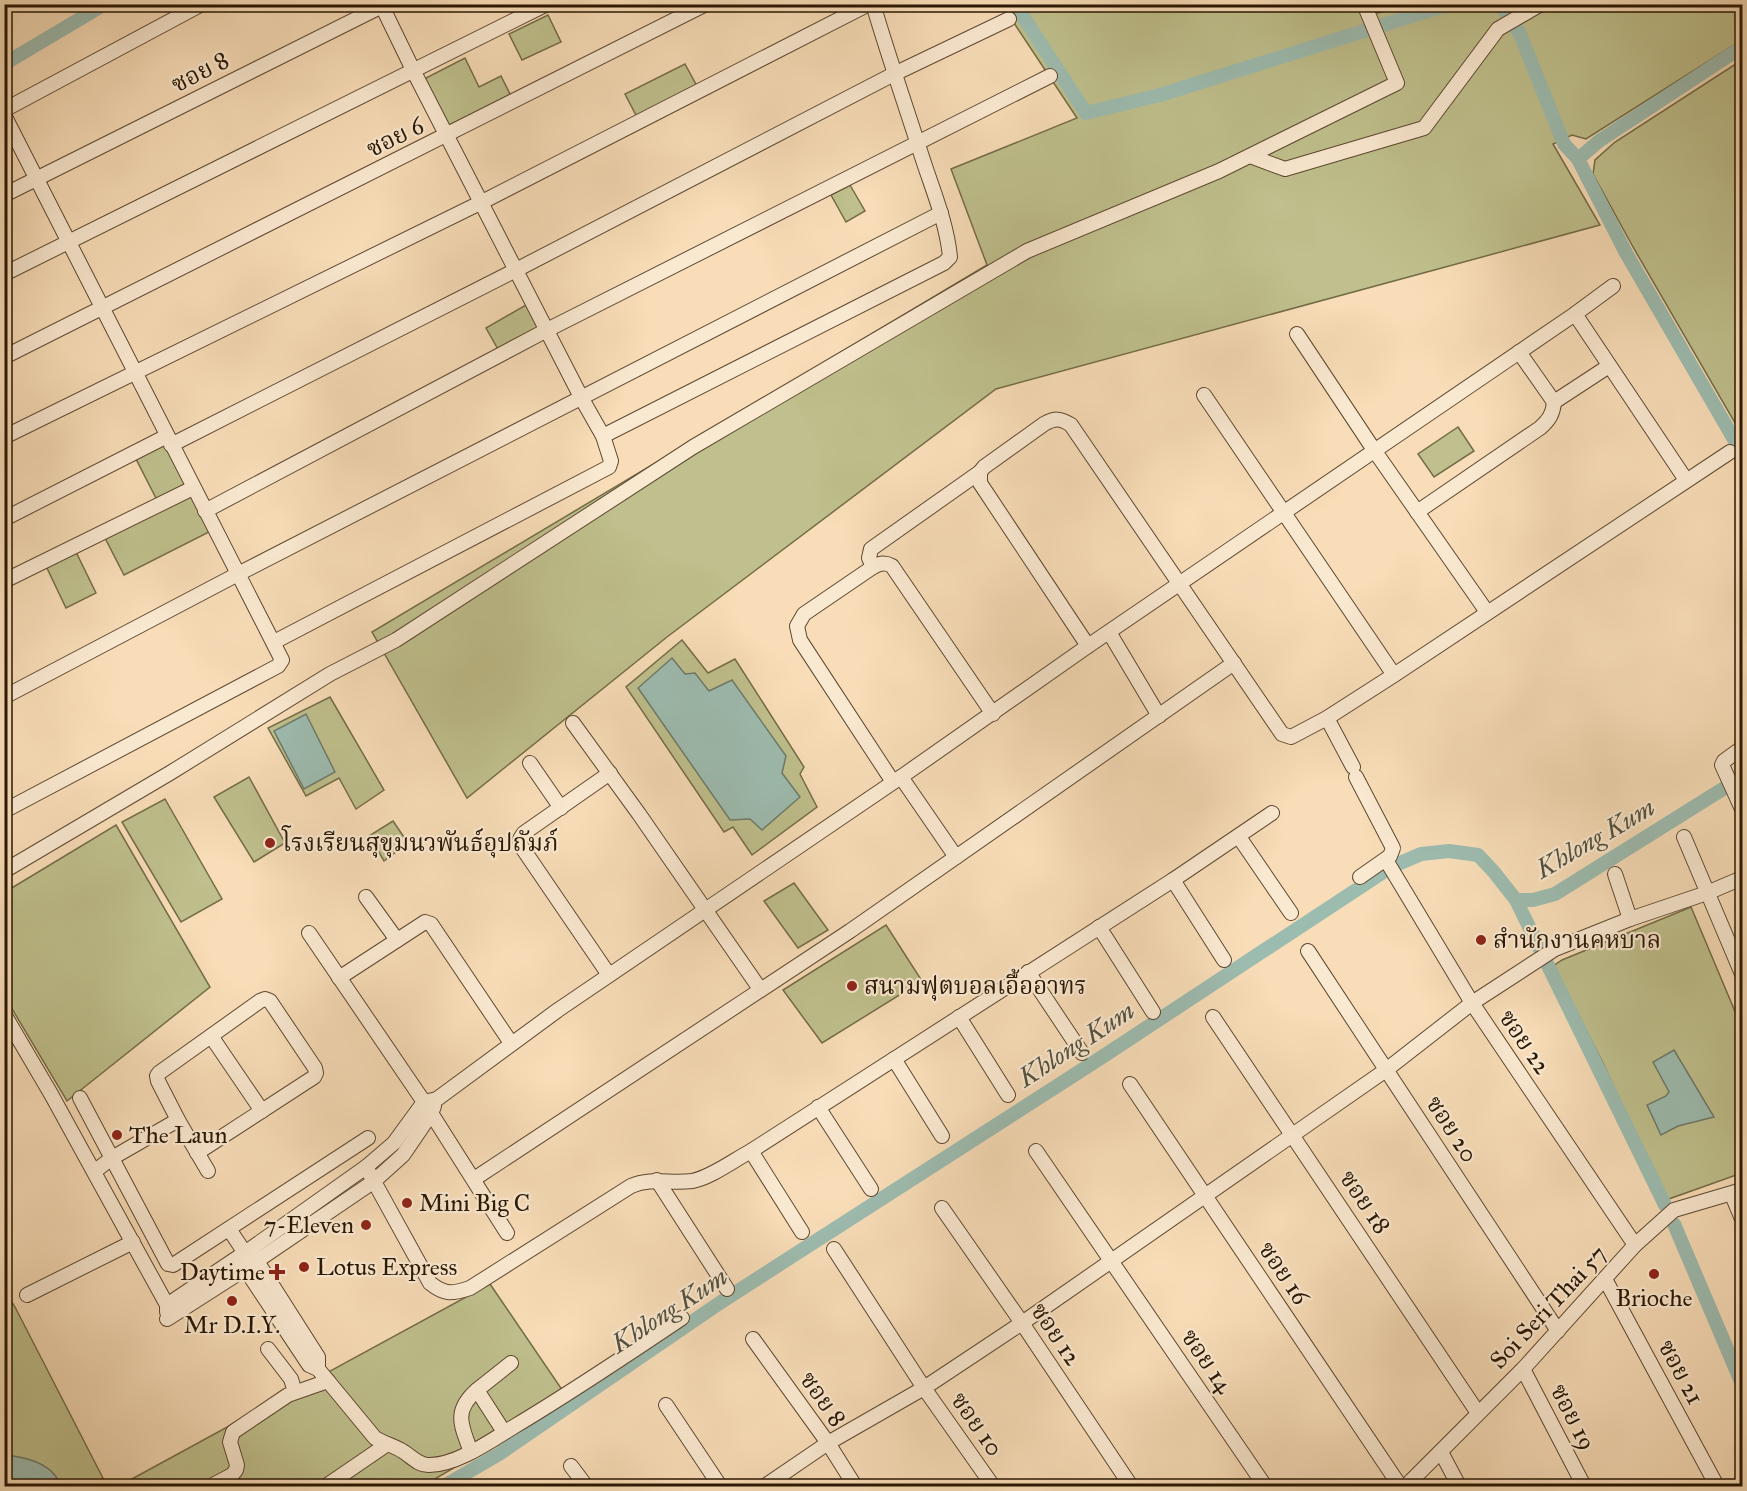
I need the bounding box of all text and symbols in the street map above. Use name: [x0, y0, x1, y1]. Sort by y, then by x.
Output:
street label: ซอย 8: [166, 45, 234, 99]
street label: ซอย 6: [361, 110, 429, 164]
water label: Khlong Kum: [1528, 791, 1661, 886]
place label: โรงเรียนสุขุมนวพันธ์อุปถัมภ์: [281, 825, 558, 858]
marker: โรงเรียนสุขุมนวพันธ์อุปถัมภ์: [263, 836, 277, 850]
place label: สำนักงานคหบาล: [1493, 925, 1661, 955]
marker: สำนักงานคหบาล: [1474, 933, 1488, 947]
place label: สนามฟุตบอลเอื้ออาทร: [864, 968, 1087, 1001]
marker: สนามฟุตบอลเอื้ออาทร: [845, 979, 859, 993]
water label: Khlong Kum: [1010, 994, 1140, 1095]
street label: ซอย 22: [1493, 1004, 1558, 1080]
street label: ซอย 20: [1419, 1090, 1485, 1168]
place label: The Laun: [129, 1120, 228, 1150]
marker: The Laun: [110, 1128, 124, 1142]
street label: ซอย 18: [1333, 1164, 1397, 1240]
place label: Mini Big C: [419, 1188, 530, 1218]
marker: Mini Big C: [400, 1196, 414, 1210]
place label: 7-Eleven: [264, 1210, 354, 1240]
marker: 7-Eleven: [359, 1218, 373, 1232]
street label: ซอย 16: [1252, 1236, 1316, 1311]
street label: Soi Seri Thai 57: [1483, 1239, 1613, 1375]
place label: Lotus Express: [316, 1252, 457, 1282]
place label: Daytime: [180, 1257, 265, 1287]
marker: Lotus Express: [297, 1260, 311, 1274]
water label: Khlong Kum: [603, 1260, 733, 1361]
marker: Daytime: [270, 1265, 284, 1279]
marker: Brioche: [1647, 1267, 1661, 1281]
place label: Brioche: [1616, 1283, 1692, 1313]
marker: Mr D.I.Y.: [225, 1294, 239, 1308]
street label: ซอย 12: [1024, 1297, 1088, 1371]
place label: Mr D.I.Y.: [184, 1310, 280, 1340]
street label: ซอย 14: [1175, 1323, 1240, 1399]
street label: ซอย 21: [1651, 1334, 1711, 1410]
street label: ซอย 8: [793, 1365, 853, 1433]
street label: ซอย 19: [1544, 1379, 1602, 1455]
street label: ซอย 10: [944, 1386, 1010, 1462]

